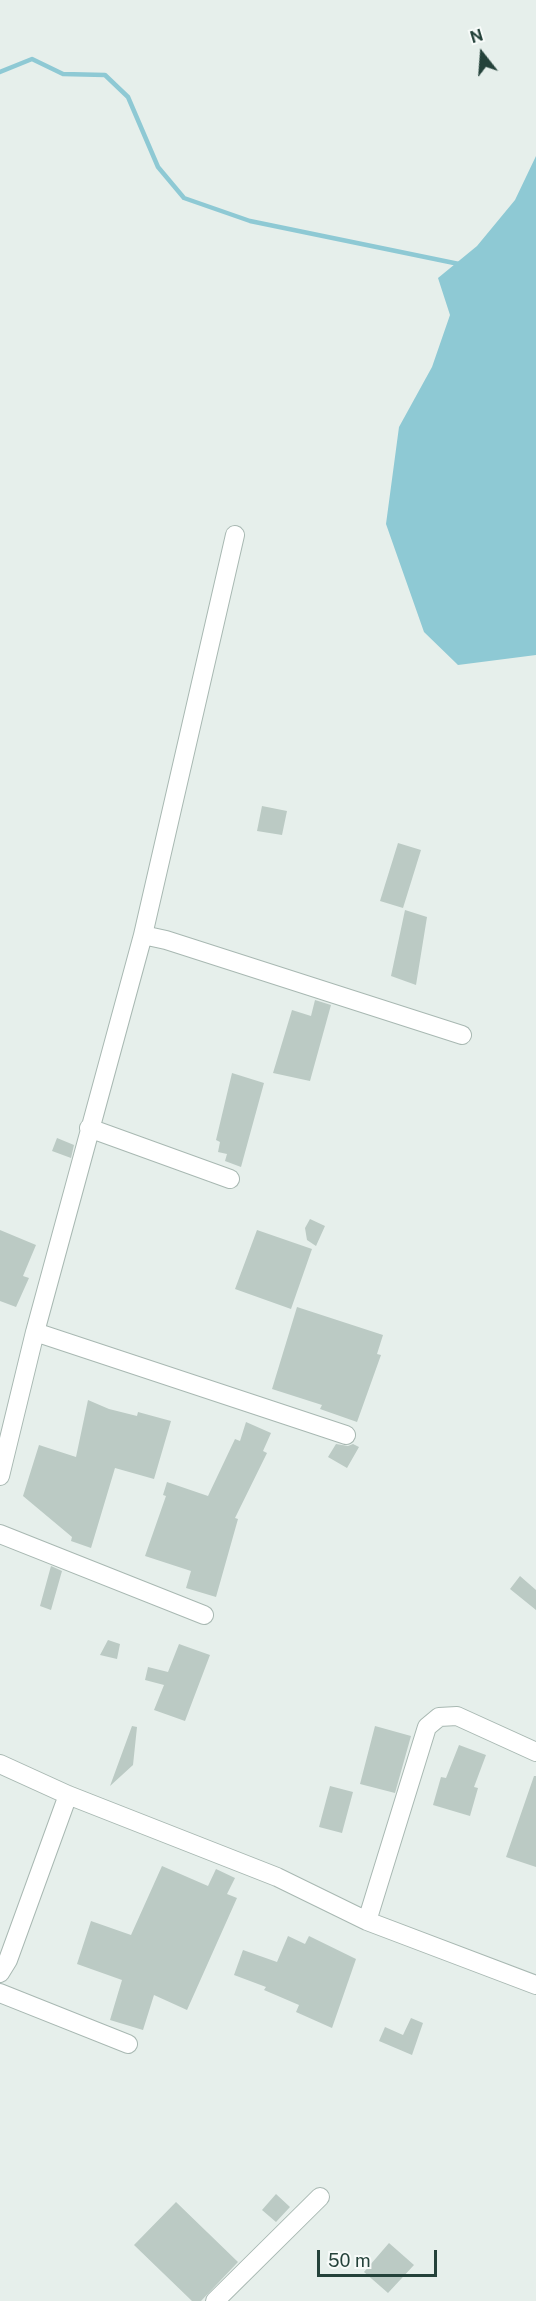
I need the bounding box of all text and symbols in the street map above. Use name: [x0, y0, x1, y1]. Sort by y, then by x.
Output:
north arrow: [452, 24, 512, 84]
text: N: [468, 25, 485, 47]
scale bar: [320, 2238, 440, 2276]
text: 50 m: [328, 2250, 371, 2271]

